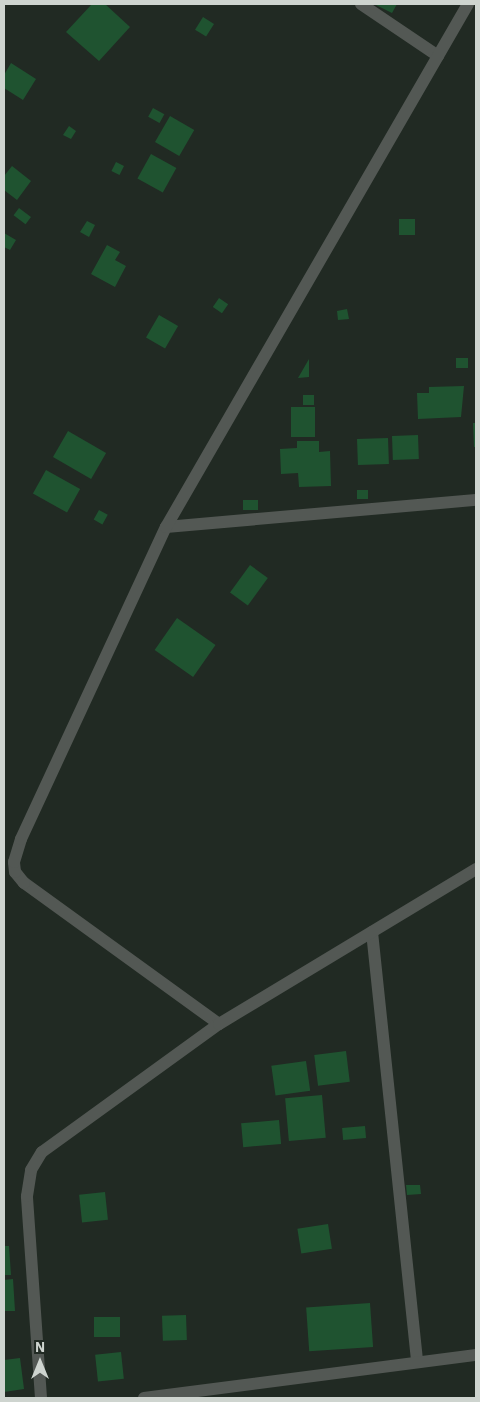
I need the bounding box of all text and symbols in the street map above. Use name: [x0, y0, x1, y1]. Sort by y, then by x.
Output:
north arrow: [15, 1337, 65, 1387]
text: N: [35, 1338, 45, 1356]

